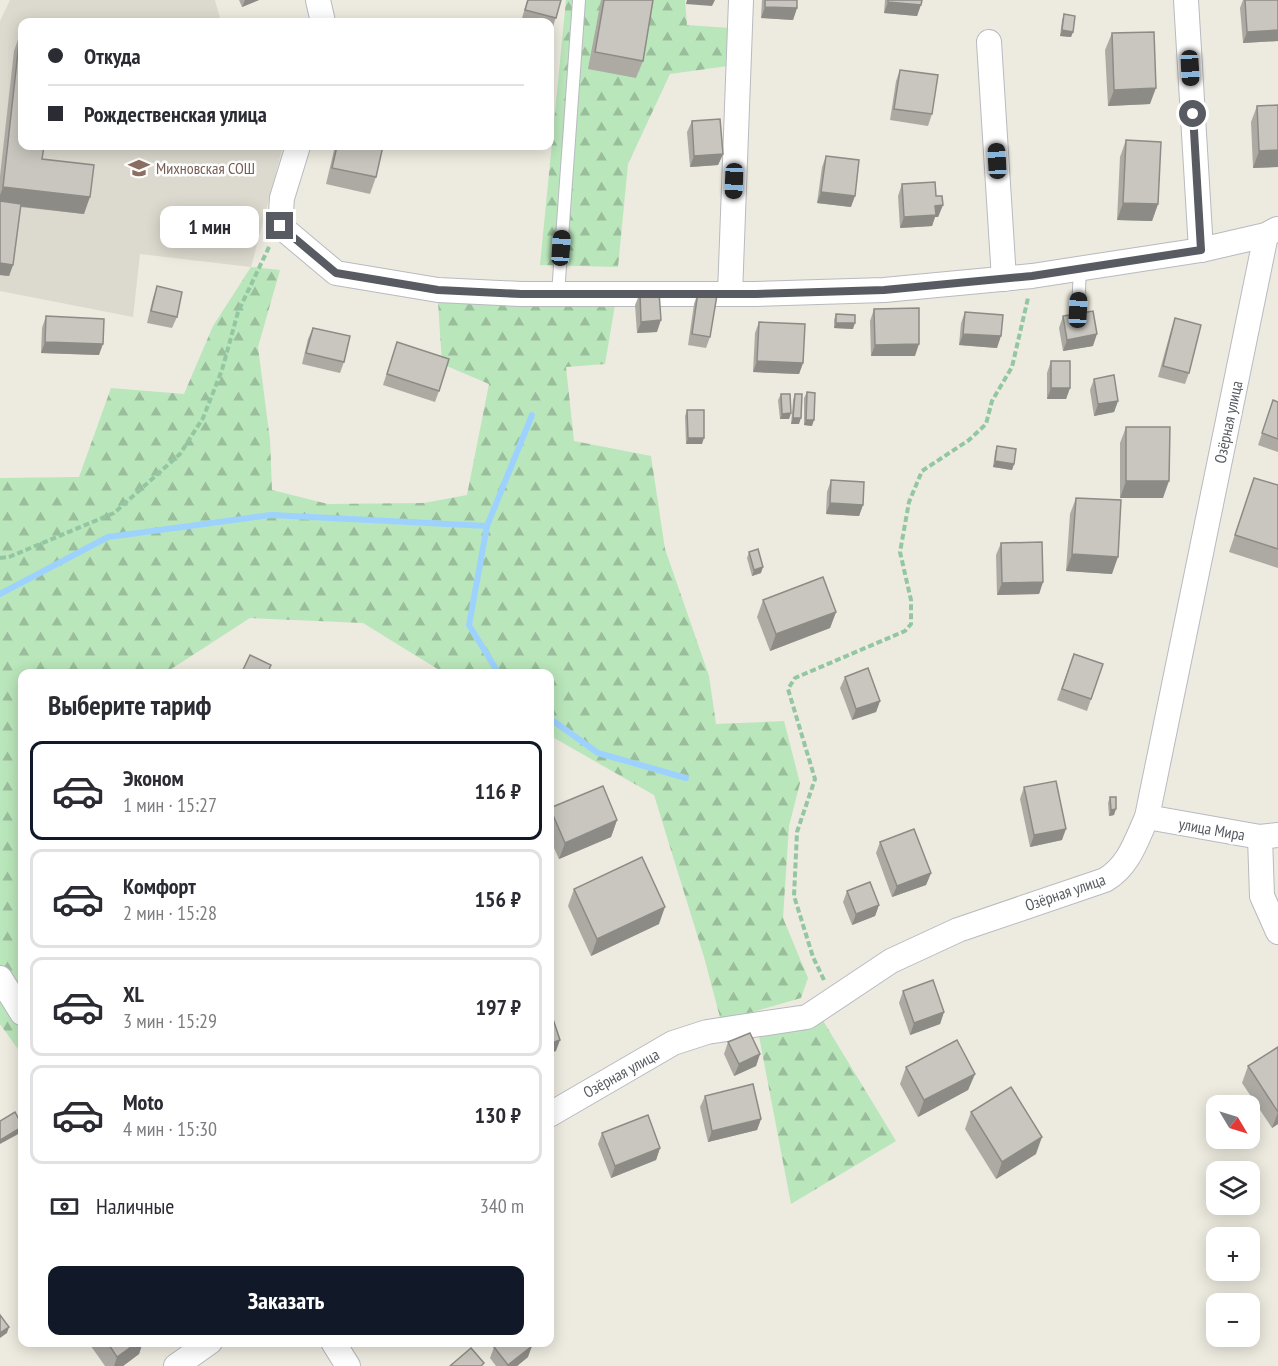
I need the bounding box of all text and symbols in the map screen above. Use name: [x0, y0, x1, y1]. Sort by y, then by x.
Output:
text: Откуда: [84, 42, 141, 70]
car: [1180, 50, 1200, 86]
text: Рождественская улица: [84, 100, 267, 128]
route start: [1179, 100, 1206, 127]
car: [987, 143, 1007, 179]
school or university icon: Михновская СОШ: [127, 156, 151, 180]
place label: Михновская СОШ: [156, 158, 255, 178]
car: [724, 163, 744, 199]
callout: 1 мин: [160, 205, 259, 247]
route end: [266, 212, 293, 239]
text: 1 мин: [188, 214, 231, 240]
car: [551, 229, 571, 267]
car: [1068, 292, 1088, 328]
street label: Озёрная улица: [1210, 379, 1246, 465]
text: Выберите тариф: [48, 688, 211, 722]
icon: car: [51, 764, 105, 818]
text: Эконом: [123, 764, 184, 792]
text: 116 ₽: [474, 777, 521, 805]
text: 1 мин · 15:27: [123, 792, 217, 818]
street label: улица Мира: [1177, 813, 1247, 845]
street label: Озёрная улица: [1022, 869, 1108, 915]
icon: car: [51, 872, 105, 926]
text: Комфорт: [123, 872, 196, 900]
text: 156 ₽: [474, 885, 521, 913]
text: 2 мин · 15:28: [123, 900, 217, 926]
icon: car: [51, 980, 105, 1034]
text: XL: [123, 980, 144, 1008]
text: 197 ₽: [475, 993, 521, 1021]
text: 3 мин · 15:29: [123, 1008, 217, 1034]
street label: Озёрная улица: [580, 1044, 662, 1102]
icon: car: [51, 1088, 105, 1142]
text: Moto: [123, 1088, 164, 1116]
north arrow: [1206, 1095, 1260, 1149]
map controls: [1206, 1095, 1260, 1347]
text: 130 ₽: [474, 1101, 521, 1129]
text: 4 мин · 15:30: [123, 1116, 217, 1142]
button: layers: [1206, 1161, 1260, 1215]
icon: cash: [48, 1190, 81, 1223]
text: Наличные: [96, 1192, 174, 1220]
text: 340 m: [480, 1193, 524, 1219]
button: +: [1206, 1227, 1260, 1281]
button: Заказать: [48, 1266, 524, 1335]
button: −: [1206, 1293, 1260, 1347]

